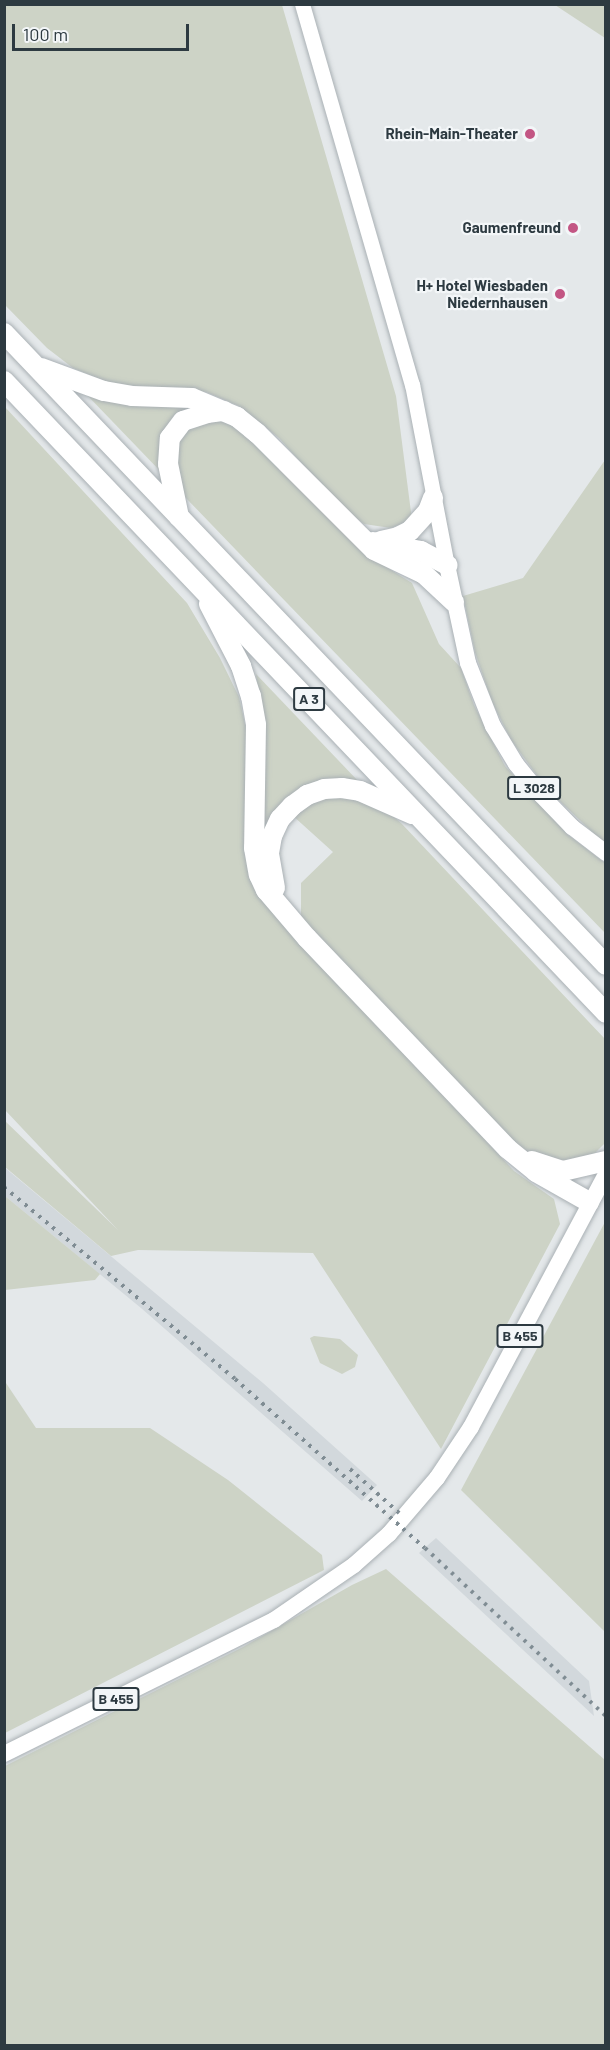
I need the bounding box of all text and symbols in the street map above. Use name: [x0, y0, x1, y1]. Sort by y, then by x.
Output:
scale bar: [15, 12, 192, 50]
text: 100 m: [23, 23, 68, 45]
place label: Rhein-Main-Theater: [386, 125, 518, 143]
marker: Rhein-Main-Theater: [523, 127, 537, 141]
place label: Gaumenfreund: [463, 219, 561, 237]
marker: Gaumenfreund: [566, 221, 580, 235]
place label: H+ Hotel Wiesbaden Niedernhausen: [416, 276, 548, 311]
marker: H+ Hotel Wiesbaden Niedernhausen: [553, 287, 567, 301]
road number: A 3: [292, 688, 326, 710]
road number: L 3028: [507, 777, 561, 799]
road number: B 455: [496, 1325, 544, 1347]
road number: B 455: [92, 1688, 140, 1710]

